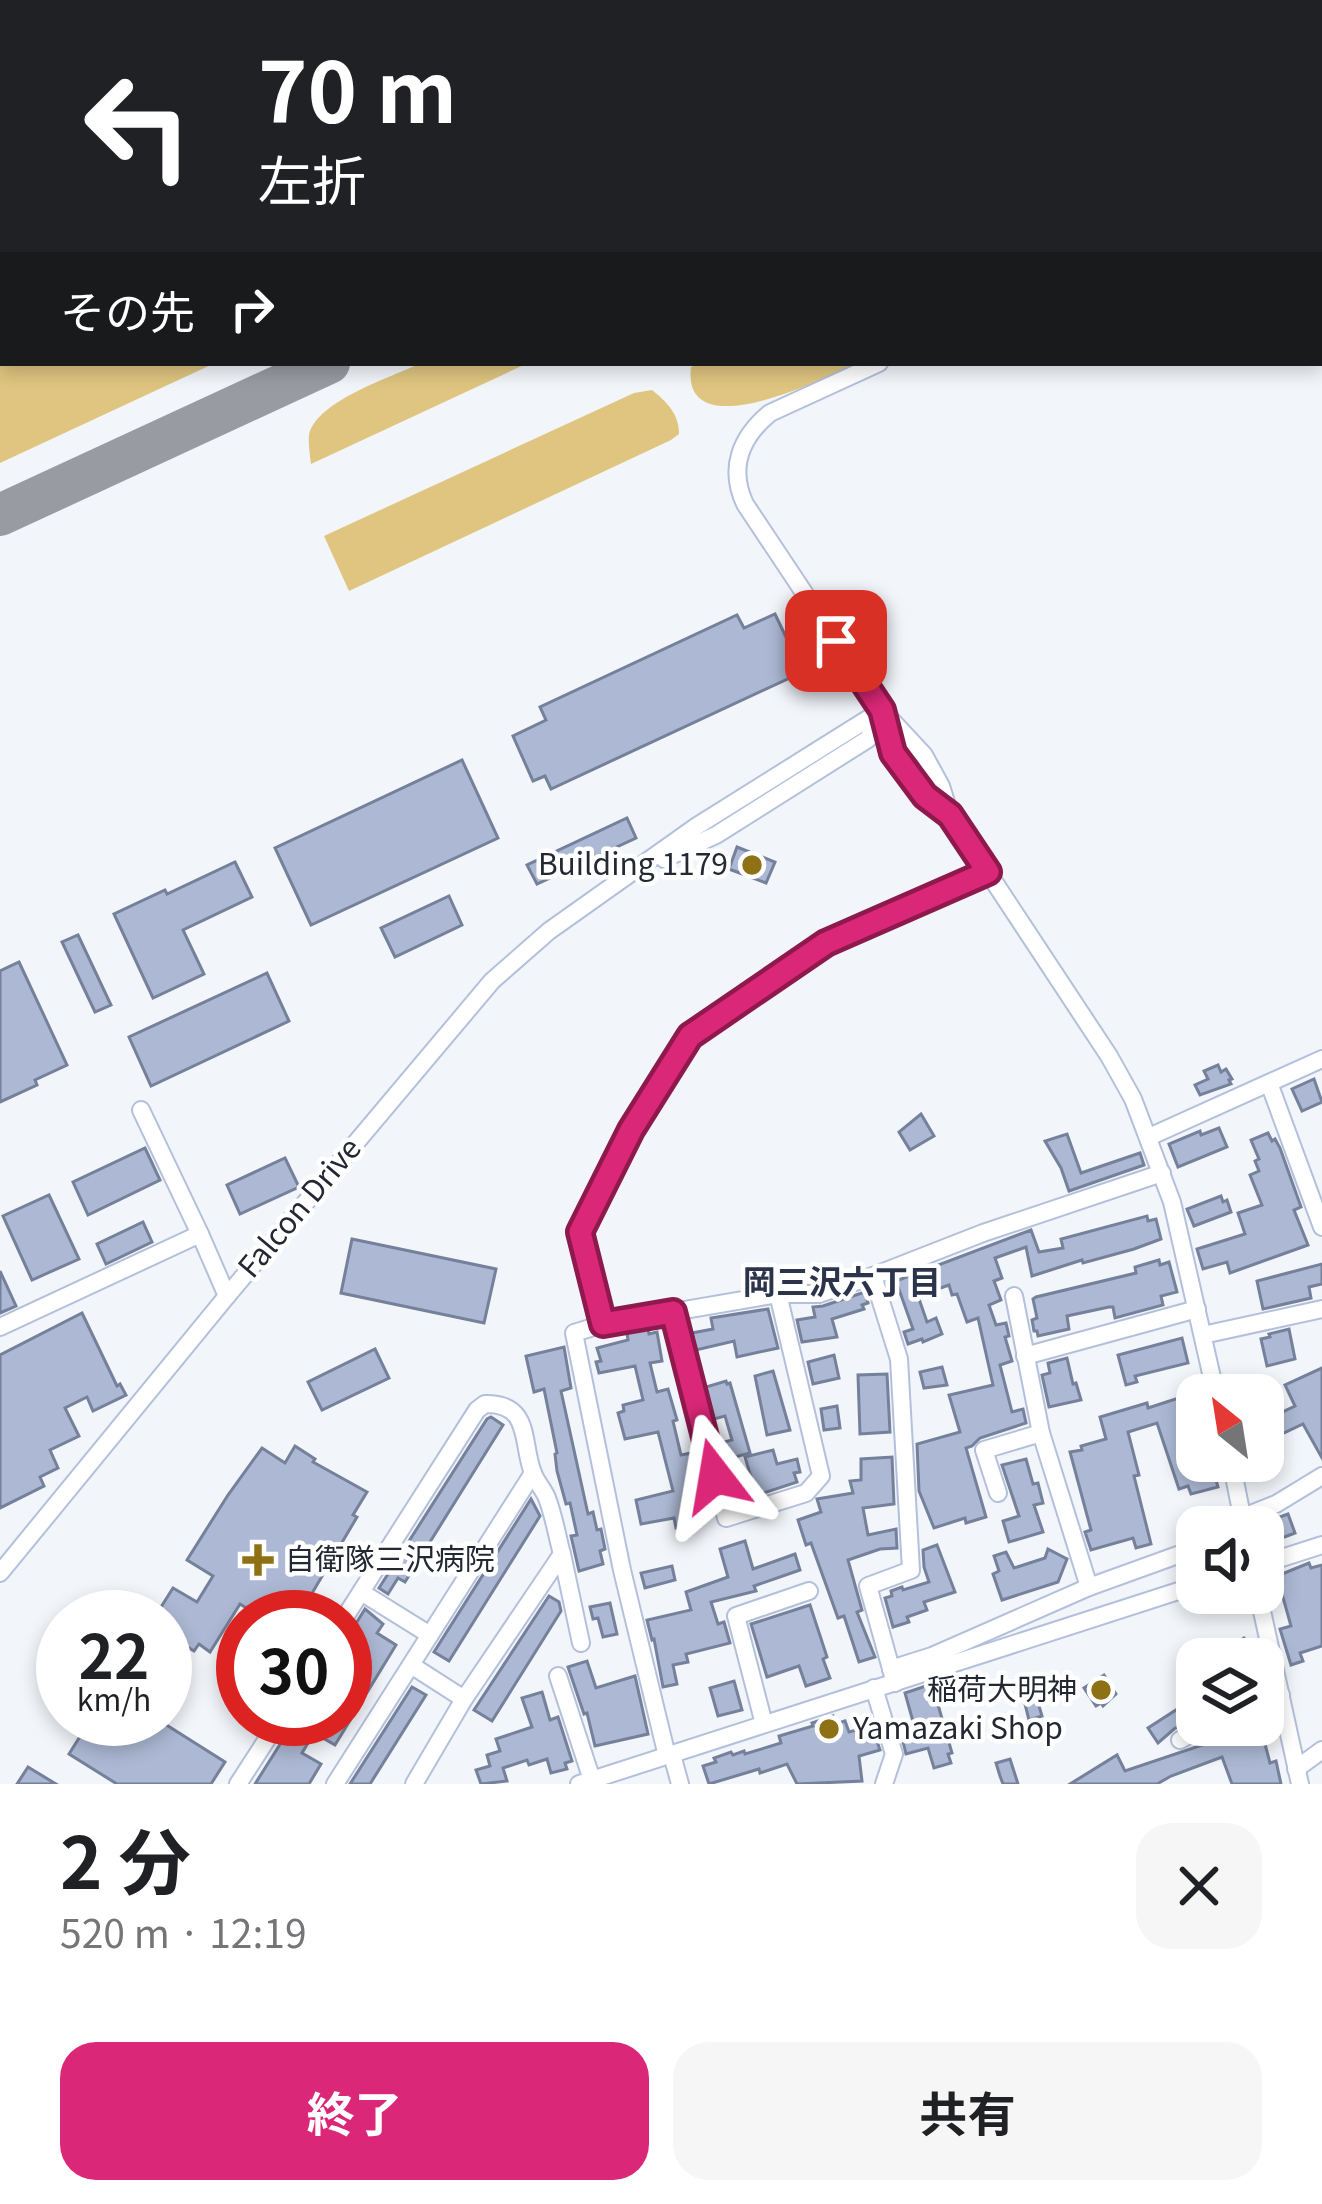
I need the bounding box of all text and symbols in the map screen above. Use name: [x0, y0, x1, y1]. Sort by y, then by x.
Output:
text: 70 m: [258, 26, 457, 147]
icon: left: [60, 48, 216, 204]
text: 左折: [258, 138, 366, 217]
icon: right: [219, 276, 285, 342]
text: その先: [60, 277, 195, 342]
pin: [785, 590, 887, 692]
icon: arrive: [803, 608, 869, 674]
place label: Building 1179: [538, 840, 728, 884]
marker: Building 1179: [739, 852, 765, 878]
street label: Falcon Drive: [226, 1126, 370, 1286]
district label: 岡三沢六丁目: [743, 1256, 941, 1304]
north arrow: [1176, 1374, 1284, 1482]
map controls: [1176, 1374, 1284, 1746]
position arrow: [652, 1413, 778, 1539]
button: sound: [1176, 1506, 1284, 1614]
place label: 自衛隊三沢病院: [285, 1535, 495, 1579]
marker: 自衛隊三沢病院: [242, 1544, 274, 1576]
speed limit sign: 30: [216, 1590, 372, 1746]
text: 22: [79, 1609, 149, 1696]
button: layers: [1176, 1638, 1284, 1746]
place label: 稲荷大明神: [927, 1665, 1077, 1709]
text: km/h: [77, 1676, 151, 1720]
marker: 稲荷大明神: [1088, 1677, 1114, 1703]
place label: Yamazaki Shop: [852, 1704, 1063, 1748]
marker: Yamazaki Shop: [816, 1716, 842, 1742]
text: 2 分: [60, 1805, 191, 1910]
button: close: [1136, 1823, 1262, 1949]
text: 520 m · 12:19: [60, 1903, 307, 1959]
button: 終了: [60, 2042, 649, 2180]
button: 共有: [673, 2042, 1262, 2180]

